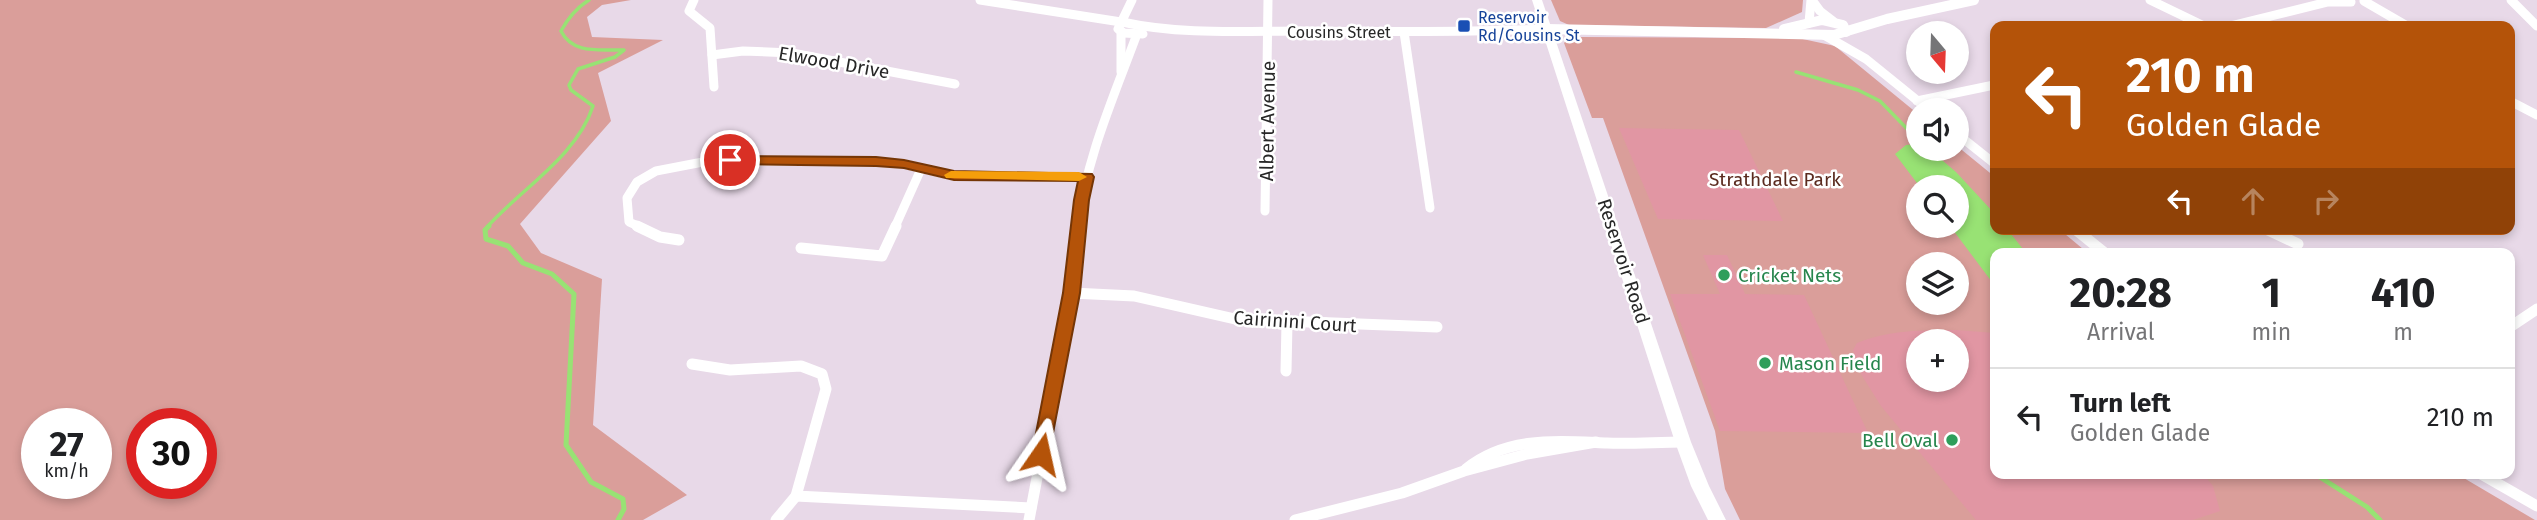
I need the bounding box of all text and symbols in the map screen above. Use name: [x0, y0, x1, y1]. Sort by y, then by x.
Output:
place label: Reservoir Rd/Cousins St: [1478, 8, 1580, 45]
marker: Reservoir Rd/Cousins St: [1456, 18, 1472, 34]
north arrow: [1906, 21, 1969, 84]
map controls: [1906, 21, 1969, 392]
street label: Cousins Street: [1287, 23, 1391, 42]
street label: Elwood Drive: [777, 41, 891, 84]
text: 210 m: [2126, 46, 2255, 105]
icon: left: [2011, 49, 2102, 140]
street label: Albert Avenue: [1255, 61, 1280, 181]
button: sound: [1906, 98, 1969, 161]
text: Golden Glade: [2126, 106, 2321, 144]
pin: [700, 130, 760, 190]
icon: arrive: [711, 141, 749, 179]
park label: Strathdale Park: [1709, 168, 1841, 191]
button: search: [1906, 175, 1969, 238]
icon: left: [2161, 182, 2199, 220]
icon: ahead: [2234, 182, 2272, 220]
icon: right: [2307, 182, 2345, 220]
street label: Reservoir Road: [1592, 196, 1655, 327]
button: layers: [1906, 252, 1969, 315]
place label: Cricket Nets: [1738, 264, 1841, 287]
marker: Cricket Nets: [1716, 267, 1732, 283]
text: 20:28: [2070, 268, 2172, 318]
text: 1: [2262, 268, 2281, 318]
text: 410: [2371, 268, 2435, 318]
street label: Cairinini Court: [1233, 306, 1357, 337]
text: Arrival: [2087, 318, 2154, 346]
text: min: [2252, 318, 2291, 346]
text: m: [2393, 318, 2413, 346]
button: +: [1906, 329, 1969, 392]
place label: Mason Field: [1779, 352, 1881, 375]
marker: Mason Field: [1757, 355, 1773, 371]
text: Turn left: [2070, 388, 2171, 419]
icon: left: [2011, 398, 2049, 436]
text: 210 m: [2427, 402, 2494, 433]
speed limit sign: 30: [126, 408, 217, 499]
position arrow: [1004, 417, 1078, 491]
text: Golden Glade: [2070, 419, 2210, 447]
text: 27: [49, 423, 84, 465]
place label: Bell Oval: [1862, 429, 1938, 452]
marker: Bell Oval: [1944, 432, 1960, 448]
text: km/h: [44, 460, 89, 482]

